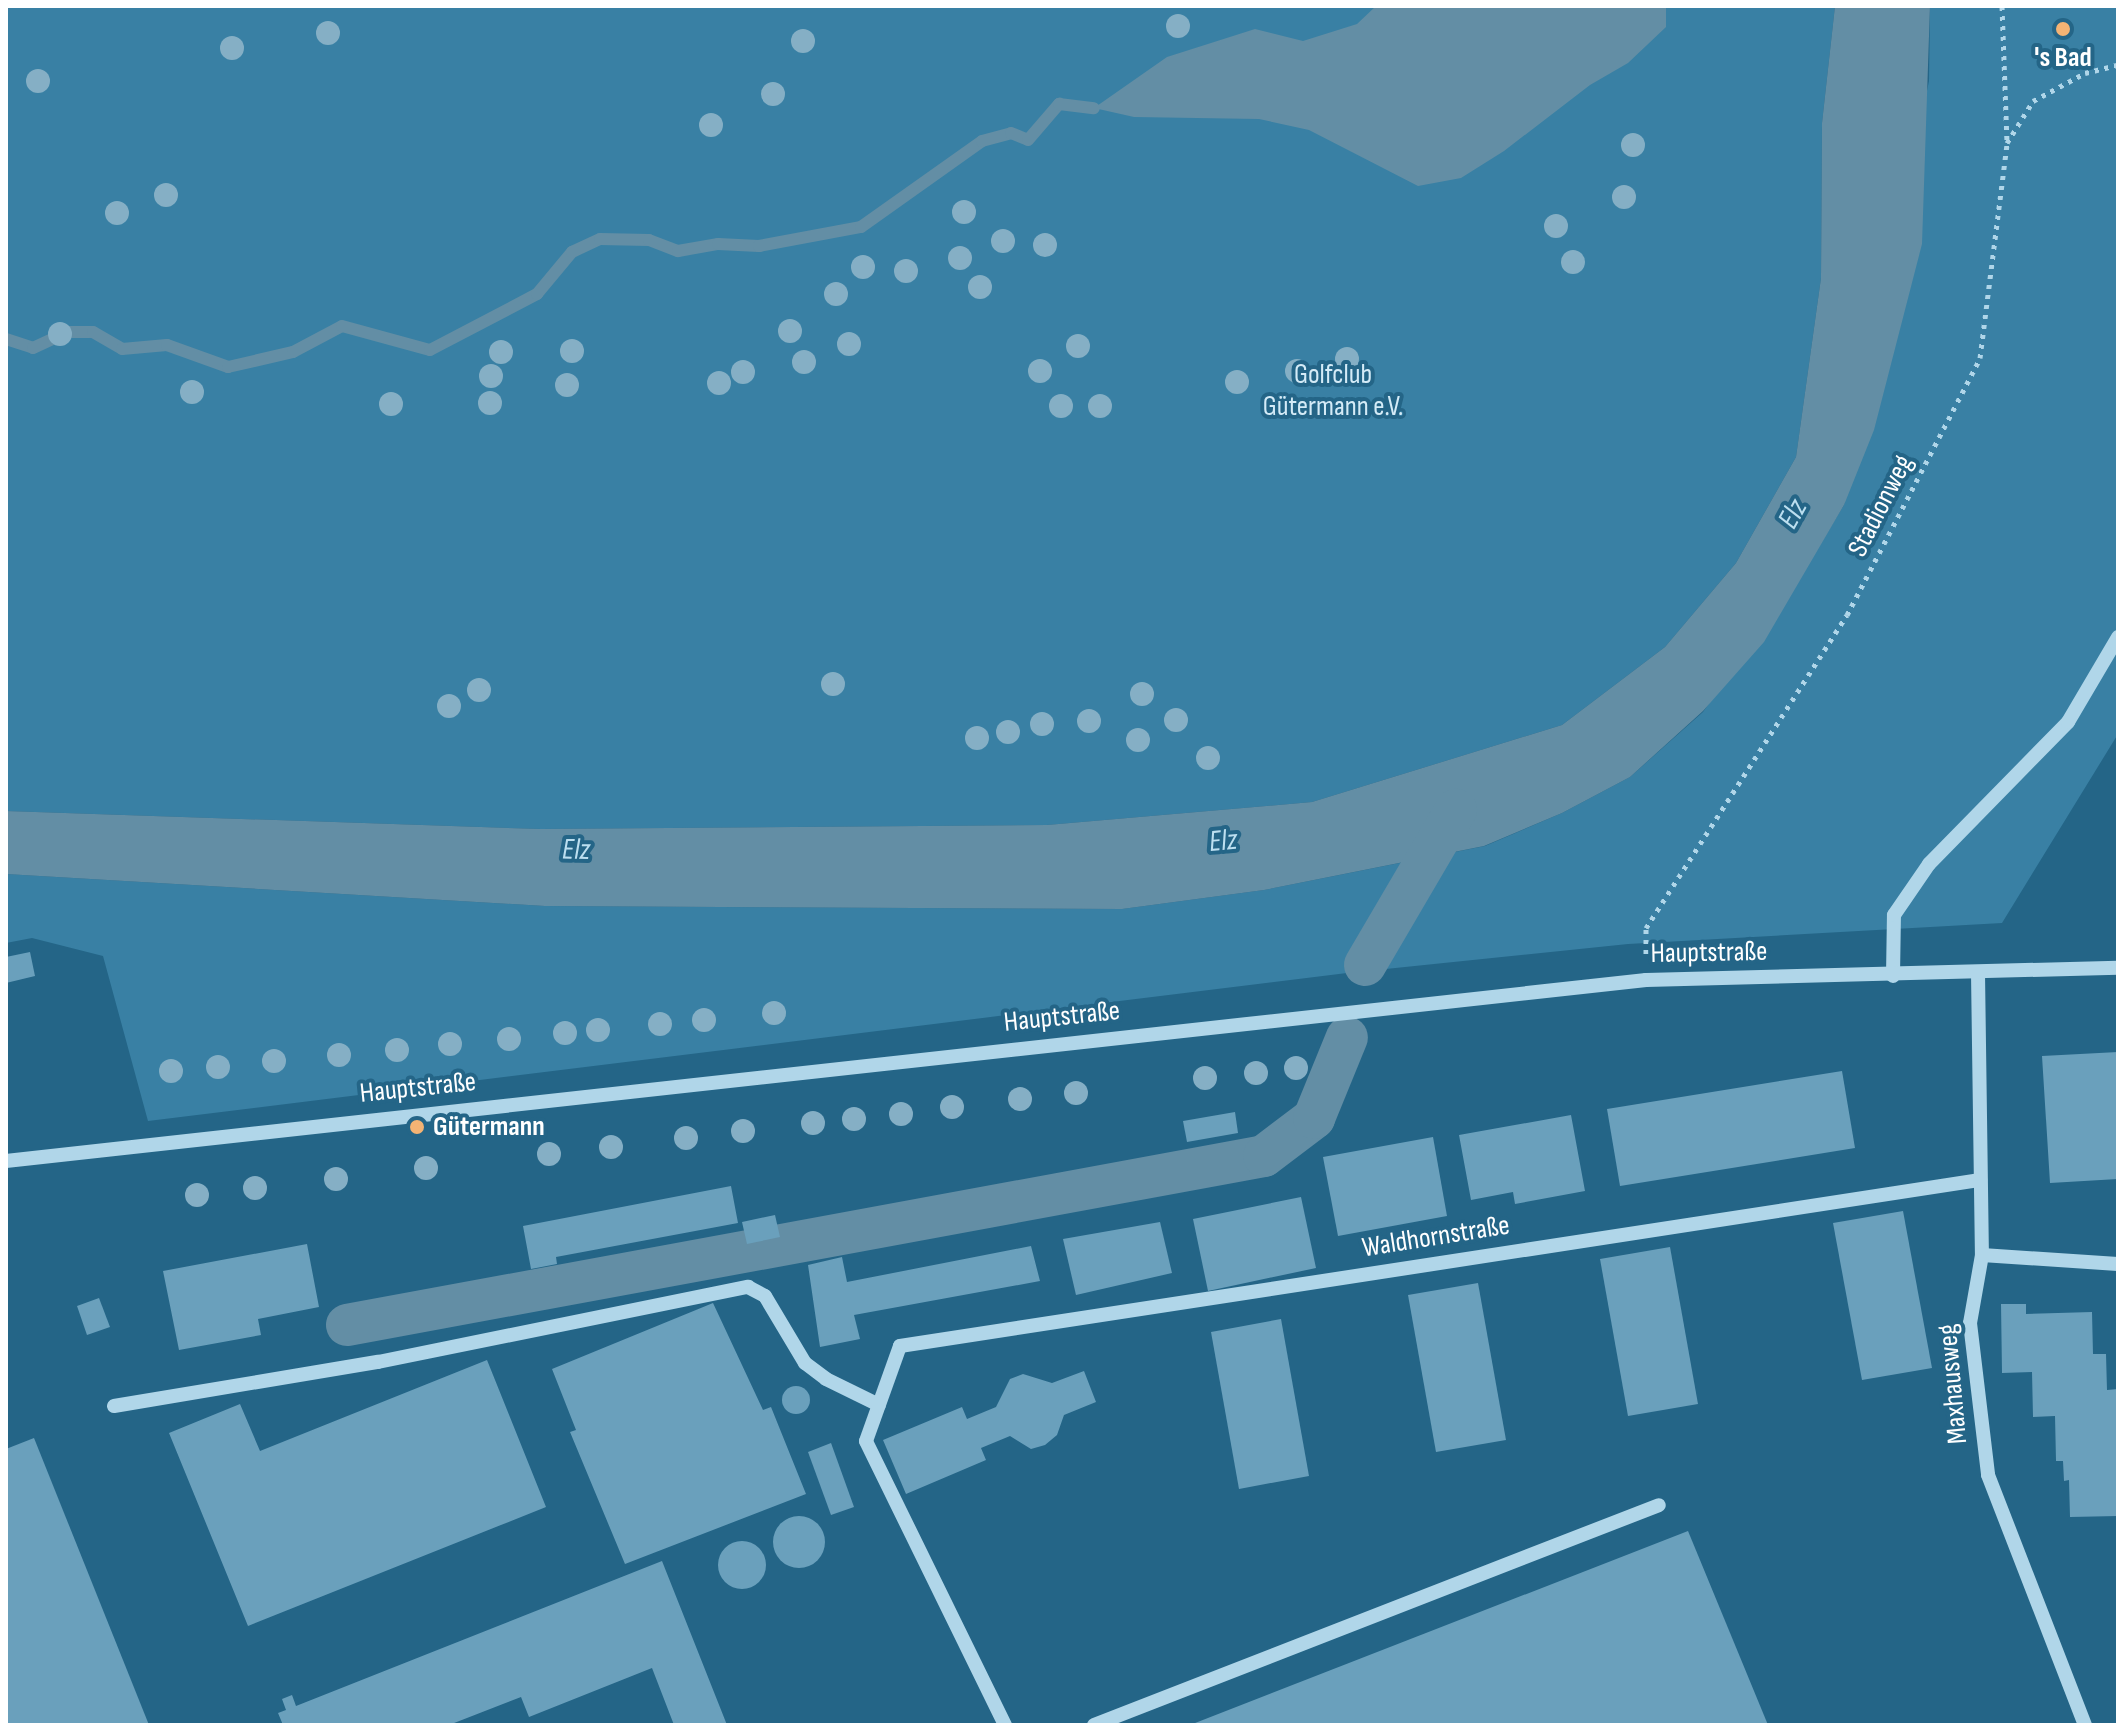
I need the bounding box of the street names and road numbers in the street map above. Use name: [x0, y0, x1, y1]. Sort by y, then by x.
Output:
street label: Stadionweg: [1841, 450, 1921, 562]
street label: Hauptstraße: [1650, 935, 1768, 971]
street label: Hauptstraße: [1002, 994, 1122, 1040]
street label: Hauptstraße: [358, 1065, 478, 1111]
street label: Waldhornstraße: [1360, 1209, 1512, 1265]
street label: Maxhausweg: [1931, 1323, 1975, 1445]

